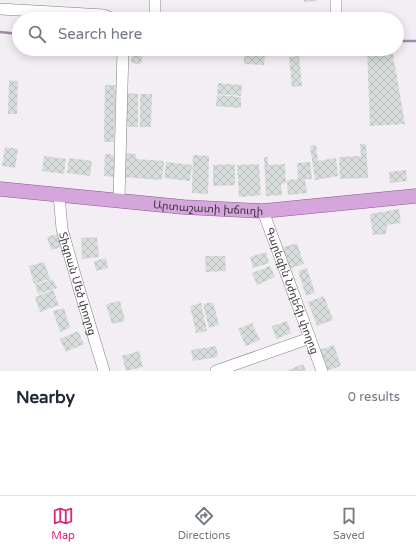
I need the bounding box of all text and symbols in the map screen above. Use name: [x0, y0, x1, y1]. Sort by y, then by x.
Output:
search box: [12, 12, 404, 56]
icon: search: [26, 23, 48, 45]
text: Search here: [58, 25, 142, 43]
street label: Արտաշատի խճուղի: [152, 198, 264, 218]
street label: Գարեգին Նժդեհի փողոց: [263, 226, 322, 356]
street label: Տիգրան Մեծ փողոց: [57, 230, 99, 337]
text: Nearby: [16, 387, 75, 408]
text: 0 results: [348, 389, 400, 405]
tab: Map: [51, 505, 75, 542]
tab: Directions: [178, 505, 230, 542]
tab: Saved: [333, 505, 365, 542]

